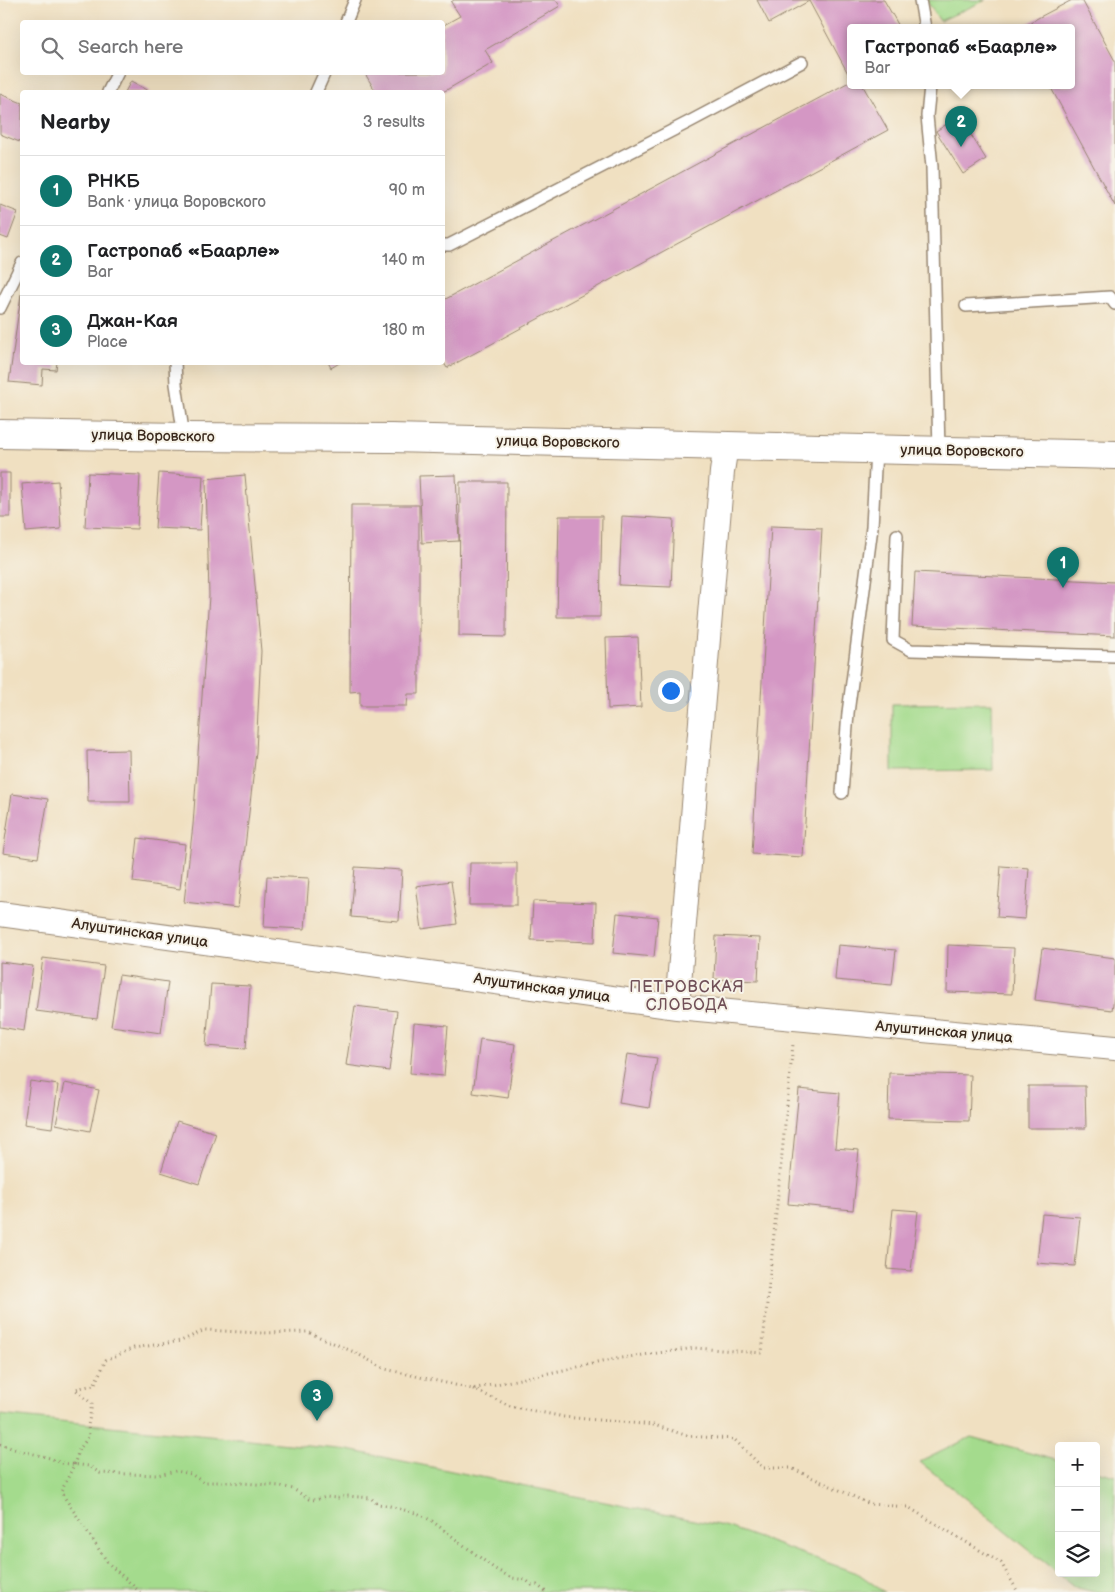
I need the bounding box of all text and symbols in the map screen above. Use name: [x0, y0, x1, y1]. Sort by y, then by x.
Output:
search box: [20, 20, 445, 75]
popup: [847, 24, 1075, 89]
icon: search: [38, 34, 66, 62]
text: Search here: [78, 36, 183, 59]
text: Гастропаб «Баарле»: [864, 36, 1058, 59]
text: Bar: [864, 59, 890, 78]
pin: 2: [945, 106, 977, 147]
text: Nearby: [40, 110, 110, 135]
text: 3 results: [363, 113, 425, 132]
text: РНКБ: [87, 170, 140, 193]
text: 1: [53, 181, 59, 200]
text: 90 m: [389, 181, 425, 200]
text: Bank · улица Воровского: [87, 193, 266, 212]
text: Гастропаб «Баарле»: [87, 240, 280, 263]
text: 2: [51, 251, 61, 270]
text: 140 m: [382, 251, 425, 270]
text: Bar: [87, 263, 113, 282]
text: Джан-Кая: [87, 310, 178, 333]
text: 3: [51, 321, 61, 340]
text: 180 m: [383, 321, 425, 340]
text: Place: [87, 333, 128, 352]
street label: улица Воровского: [91, 425, 215, 447]
street label: улица Воровского: [496, 431, 620, 453]
street label: улица Воровского: [900, 440, 1024, 462]
pin: 1: [1047, 547, 1079, 588]
your location: [658, 678, 684, 704]
street label: Алуштинская улица: [69, 914, 210, 952]
street label: Алуштинская улица: [471, 969, 612, 1007]
district label: ПЕТРОВСКАЯ СЛОБОДА: [629, 978, 745, 1015]
street label: Алуштинская улица: [874, 1016, 1014, 1047]
pin: 3: [301, 1380, 333, 1421]
map controls: [1055, 1442, 1100, 1577]
button: +: [1055, 1442, 1100, 1487]
button: −: [1055, 1487, 1100, 1532]
button: layers: [1055, 1532, 1100, 1577]

